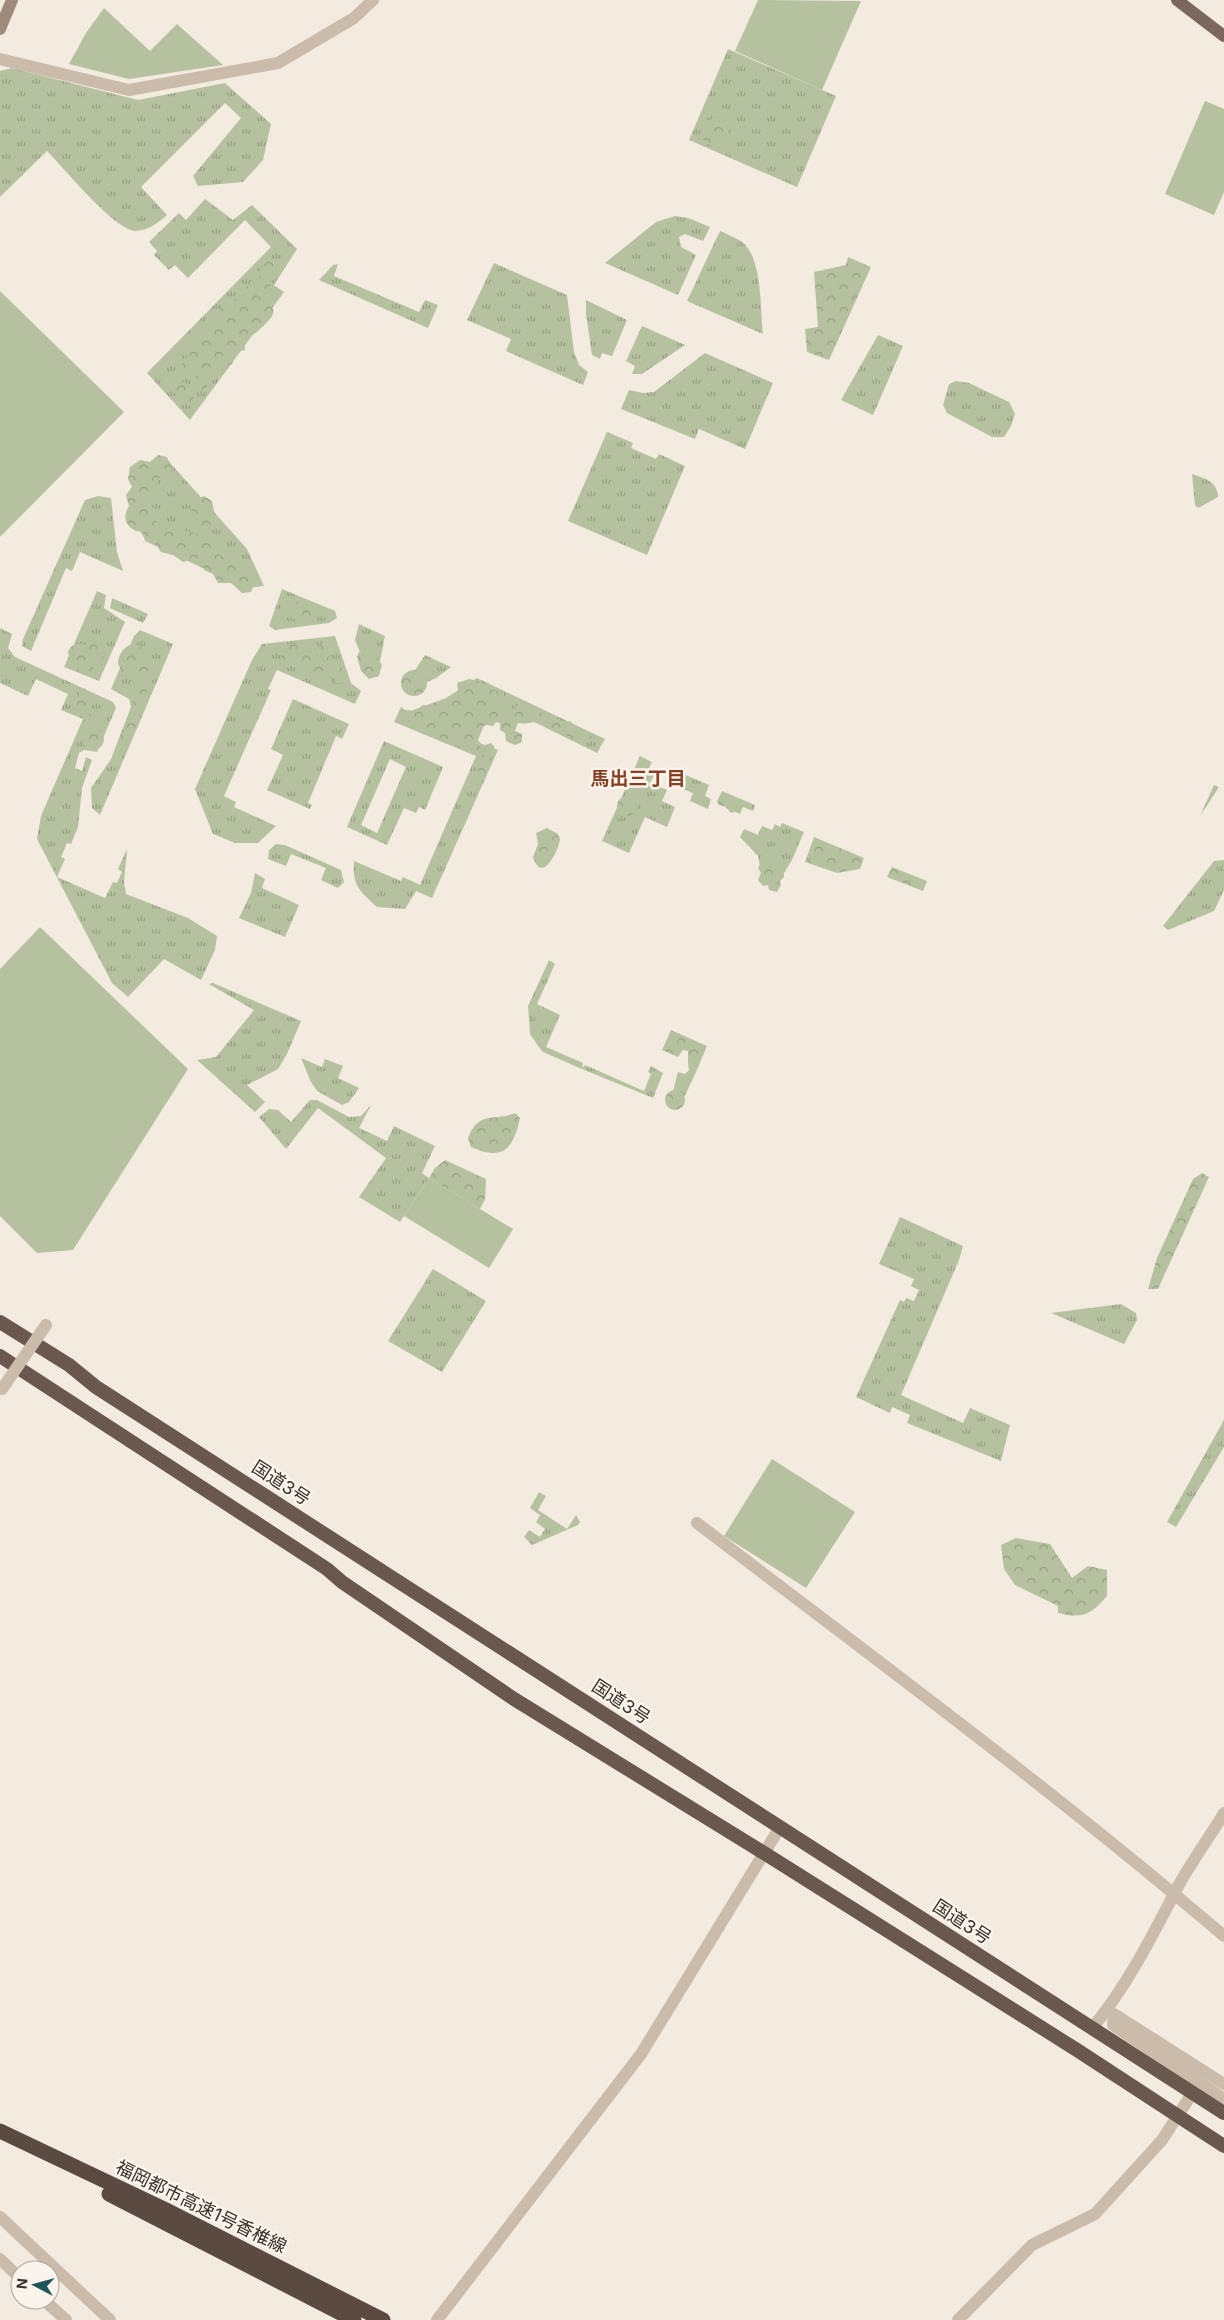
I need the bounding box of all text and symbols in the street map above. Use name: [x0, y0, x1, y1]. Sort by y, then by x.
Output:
district label: 馬出三丁目: [590, 767, 686, 790]
street label: 国道3号: [248, 1456, 314, 1509]
street label: 国道3号: [588, 1675, 654, 1728]
street label: 国道3号: [929, 1895, 995, 1948]
street label: 福岡都市高速1号香椎線: [112, 2156, 290, 2257]
north arrow: [10, 2260, 60, 2310]
text: N: [13, 2277, 31, 2290]

